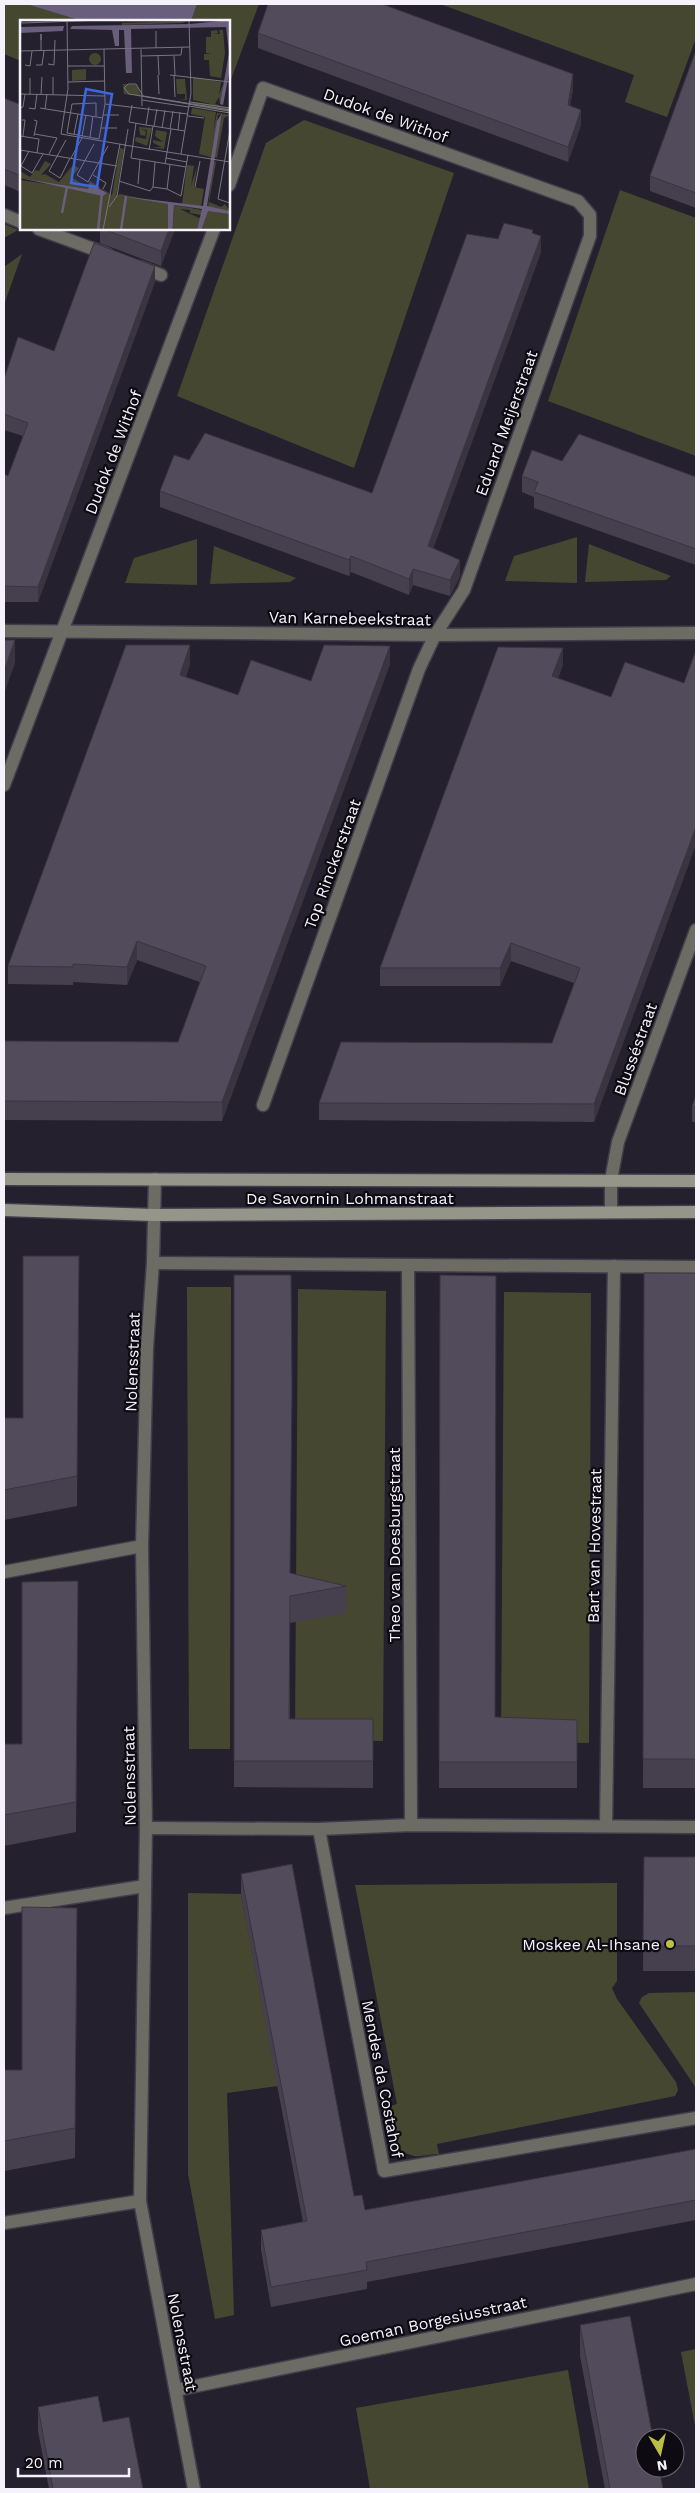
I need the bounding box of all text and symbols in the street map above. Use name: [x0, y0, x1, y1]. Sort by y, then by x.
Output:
inset map: [20, 20, 230, 230]
street label: Dudok de Withof: [321, 84, 452, 147]
street label: Eduard Meijerstraat: [471, 348, 542, 498]
street label: Dudok de Withof: [81, 387, 146, 517]
street label: Van Karnebeekstraat: [269, 608, 432, 629]
street label: Top Rinckerstraat: [300, 796, 365, 932]
street label: Blusséstraat: [610, 1000, 661, 1098]
street label: De Savornin Lohmanstraat: [246, 1189, 454, 1208]
street label: Nolensstraat: [121, 1312, 144, 1412]
street label: Theo van Doesburgstraat: [385, 1447, 404, 1642]
street label: Bart van Hovestraat: [584, 1468, 605, 1623]
street label: Nolensstraat: [119, 1726, 140, 1826]
place label: Moskee Al-Ihsane: [522, 1935, 660, 1954]
marker: Moskee Al-Ihsane: [664, 1938, 676, 1950]
street label: Mendes da Costahof: [358, 1999, 407, 2160]
street label: Nolensstraat: [164, 2291, 201, 2393]
street label: Goeman Borgesiusstraat: [338, 2292, 529, 2351]
north arrow: [635, 2428, 685, 2478]
scale bar: [18, 2446, 129, 2478]
text: 20 m: [25, 2454, 63, 2472]
text: N: [656, 2457, 668, 2475]

